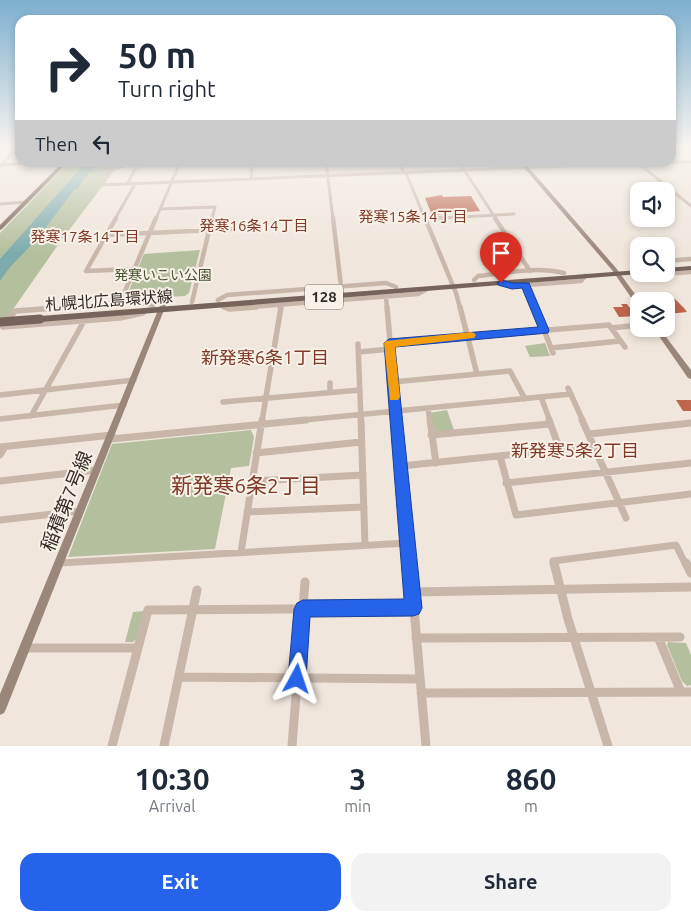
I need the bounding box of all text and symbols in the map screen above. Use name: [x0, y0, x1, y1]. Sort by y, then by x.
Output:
icon: right: [35, 35, 100, 100]
text: 50 m: [118, 35, 196, 75]
text: Turn right: [118, 76, 216, 101]
icon: left: [88, 130, 116, 158]
text: Then: [35, 133, 78, 155]
map controls: [630, 182, 675, 337]
button: sound: [630, 182, 675, 227]
district label: 発寒15条14丁目: [359, 208, 467, 225]
district label: 発寒16条14丁目: [200, 217, 308, 234]
district label: 発寒17条14丁目: [31, 228, 139, 245]
pin: [480, 232, 522, 283]
button: search: [630, 237, 675, 282]
icon: arrive: [487, 239, 515, 267]
park label: 発寒いこい公園: [114, 267, 212, 283]
road number: 128: [305, 284, 343, 310]
street label: 札幌北広島環状線: [45, 287, 173, 313]
button: layers: [630, 292, 675, 337]
district label: 新発寒6条1丁目: [201, 347, 329, 367]
district label: 新発寒5条2丁目: [511, 440, 639, 460]
street label: 稲積第7号線: [36, 448, 96, 554]
district label: 新発寒6条2丁目: [171, 473, 321, 497]
position arrow: [270, 652, 322, 704]
text: 10:30: [135, 762, 210, 796]
text: 3: [349, 762, 366, 796]
text: 860: [506, 762, 556, 796]
text: Arrival: [149, 797, 195, 815]
text: min: [344, 797, 371, 815]
text: m: [524, 797, 538, 815]
button: Exit: [20, 853, 341, 911]
button: Share: [351, 853, 671, 911]

